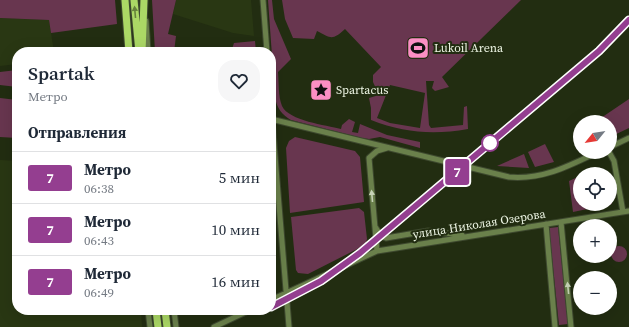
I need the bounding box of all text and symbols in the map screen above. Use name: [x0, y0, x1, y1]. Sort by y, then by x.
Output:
one-way arrow: [132, 6, 139, 18]
sports icon: Lukoil Arena: [405, 35, 431, 61]
place label: Lukoil Arena: [434, 40, 504, 56]
text: Spartak: [28, 60, 95, 86]
button: heart: [218, 60, 260, 102]
place icon: Spartacus: [308, 77, 334, 103]
place label: Spartacus: [336, 82, 388, 98]
text: Метро: [28, 88, 68, 105]
north arrow: [573, 115, 617, 159]
map controls: [573, 115, 617, 315]
text: Отправления: [28, 122, 126, 143]
unlabelled marker: [481, 134, 499, 152]
text: Метро: [84, 159, 131, 180]
line badge: 7: [444, 159, 470, 185]
text: 7: [453, 162, 461, 182]
text: 5 мин: [219, 167, 260, 188]
button: locate: [573, 167, 617, 211]
text: 7: [46, 168, 54, 188]
text: 06:38: [84, 180, 114, 197]
one-way arrow: [369, 189, 376, 202]
street label: улица Николая Озерова: [411, 205, 547, 242]
text: Метро: [84, 211, 131, 232]
text: 10 мин: [211, 219, 260, 240]
button: +: [573, 219, 617, 263]
text: 7: [46, 220, 54, 240]
text: 06:43: [84, 232, 114, 249]
text: Метро: [84, 263, 131, 284]
text: 16 мин: [211, 271, 260, 292]
button: −: [573, 271, 617, 315]
text: 7: [46, 272, 54, 292]
one-way arrow: [564, 282, 571, 294]
text: 06:49: [84, 284, 114, 301]

